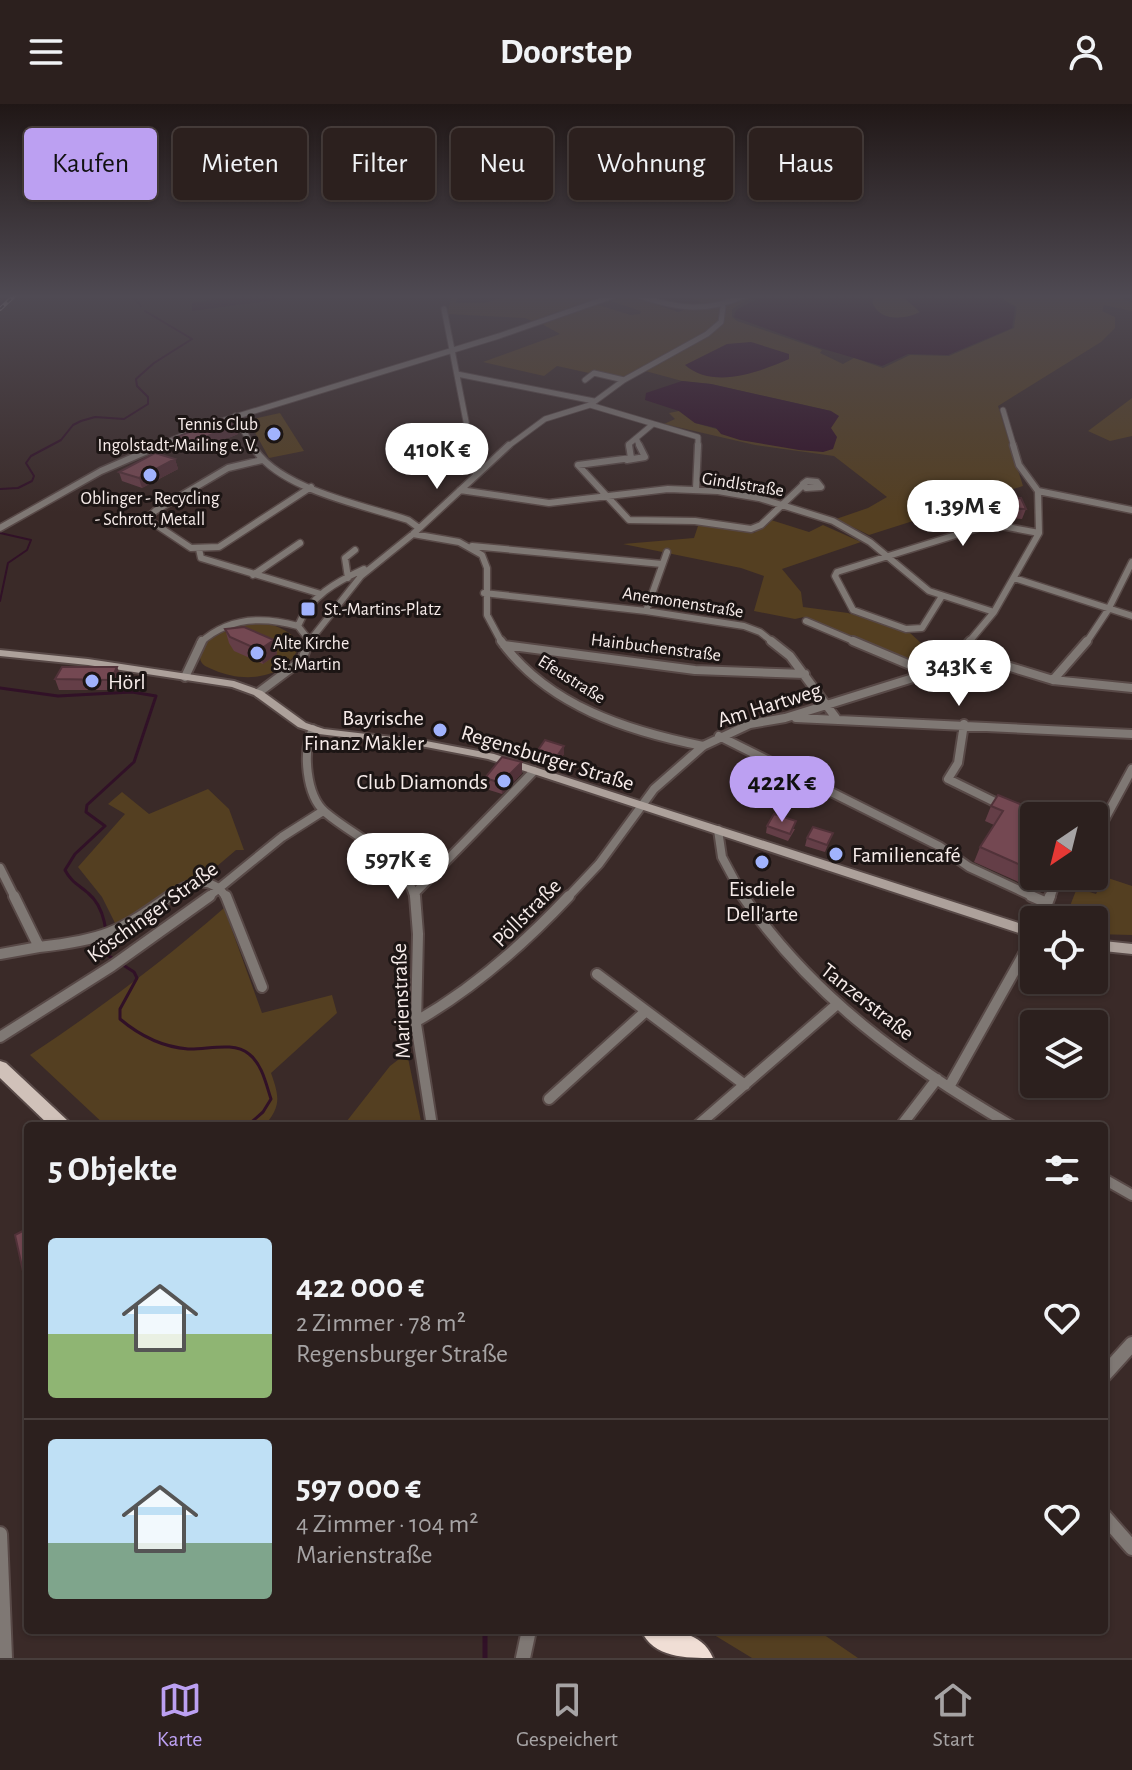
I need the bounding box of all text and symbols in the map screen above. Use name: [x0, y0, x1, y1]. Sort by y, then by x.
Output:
icon: menu: [24, 30, 68, 74]
icon: person: [1064, 30, 1108, 74]
text: Doorstep: [500, 34, 632, 70]
chip: Kaufen: [24, 128, 157, 200]
chip: Mieten: [173, 128, 307, 200]
chip: Filter: [323, 128, 435, 200]
chip: Neu: [451, 128, 553, 200]
chip: Wohnung: [569, 128, 733, 200]
chip: Haus: [749, 128, 862, 200]
place label: Tennis Club Ingolstadt-Mailing e. V.: [98, 416, 258, 455]
pin: 410K €: [372, 423, 502, 491]
marker: Tennis Club Ingolstadt-Mailing e. V.: [265, 425, 283, 443]
text: 410K €: [403, 436, 471, 462]
marker: Oblinger - Recycling - Schrott, Metall: [141, 466, 159, 484]
street label: Gindlstraße: [701, 470, 785, 500]
pin: 1.39M €: [889, 480, 1037, 548]
place label: Oblinger - Recycling - Schrott, Metall: [81, 490, 220, 529]
text: 1.39M €: [925, 493, 1001, 519]
street label: Anemonenstraße: [621, 585, 745, 621]
marker: St.-Martins-Platz: [299, 600, 317, 618]
place label: St.-Martins-Platz: [324, 601, 441, 619]
street label: Hainbuchenstraße: [590, 631, 722, 665]
place label: Alte Kirche St. Martin: [273, 635, 349, 674]
pin: 343K €: [894, 640, 1024, 708]
marker: Alte Kirche St. Martin: [248, 644, 266, 662]
street label: Efeustraße: [535, 652, 608, 707]
text: 343K €: [926, 653, 992, 679]
place label: Hörl: [108, 671, 146, 693]
marker: Hörl: [83, 672, 101, 690]
street label: Am Hartweg: [715, 679, 824, 731]
place label: Bayrische Finanz Makler: [304, 707, 424, 754]
marker: Bayrische Finanz Makler: [431, 721, 449, 739]
street label: Regensburger Straße: [459, 721, 637, 795]
pin: 422K €: [717, 756, 847, 824]
text: 422K €: [748, 769, 816, 795]
place label: Club Diamonds: [356, 771, 488, 793]
marker: Club Diamonds: [495, 772, 513, 790]
north arrow: [1020, 802, 1108, 890]
map controls: [1020, 802, 1108, 1098]
pin: 597K €: [333, 833, 463, 901]
place label: Familiencafé: [852, 844, 961, 866]
marker: Familiencafé: [827, 845, 845, 863]
text: 597K €: [365, 846, 431, 872]
marker: Eisdiele Dell'arte: [753, 853, 771, 871]
street label: Köschinger Straße: [83, 857, 222, 966]
street label: Pöllstraße: [488, 874, 565, 951]
place label: Eisdiele Dell'arte: [726, 878, 798, 925]
button: locate: [1020, 906, 1108, 994]
street label: Marienstraße: [388, 943, 414, 1059]
street label: Tanzerstraße: [817, 959, 918, 1045]
button: layers: [1020, 1010, 1108, 1098]
icon: filters: [1040, 1148, 1084, 1192]
text: 5 Objekte: [48, 1153, 177, 1187]
icon: home: [112, 1270, 208, 1366]
text: 422 000 €: [296, 1270, 424, 1304]
icon: heart: [1040, 1296, 1084, 1340]
text: 2 Zimmer · 78 m²: [296, 1310, 466, 1336]
text: Regensburger Straße: [296, 1341, 508, 1367]
icon: home: [112, 1471, 208, 1567]
text: 597 000 €: [296, 1471, 421, 1505]
icon: heart: [1040, 1497, 1084, 1541]
text: 4 Zimmer · 104 m²: [296, 1511, 478, 1537]
text: Marienstraße: [296, 1542, 433, 1568]
tab: Karte: [157, 1678, 202, 1752]
tab: Gespeichert: [516, 1678, 618, 1752]
tab: Start: [931, 1678, 975, 1752]

